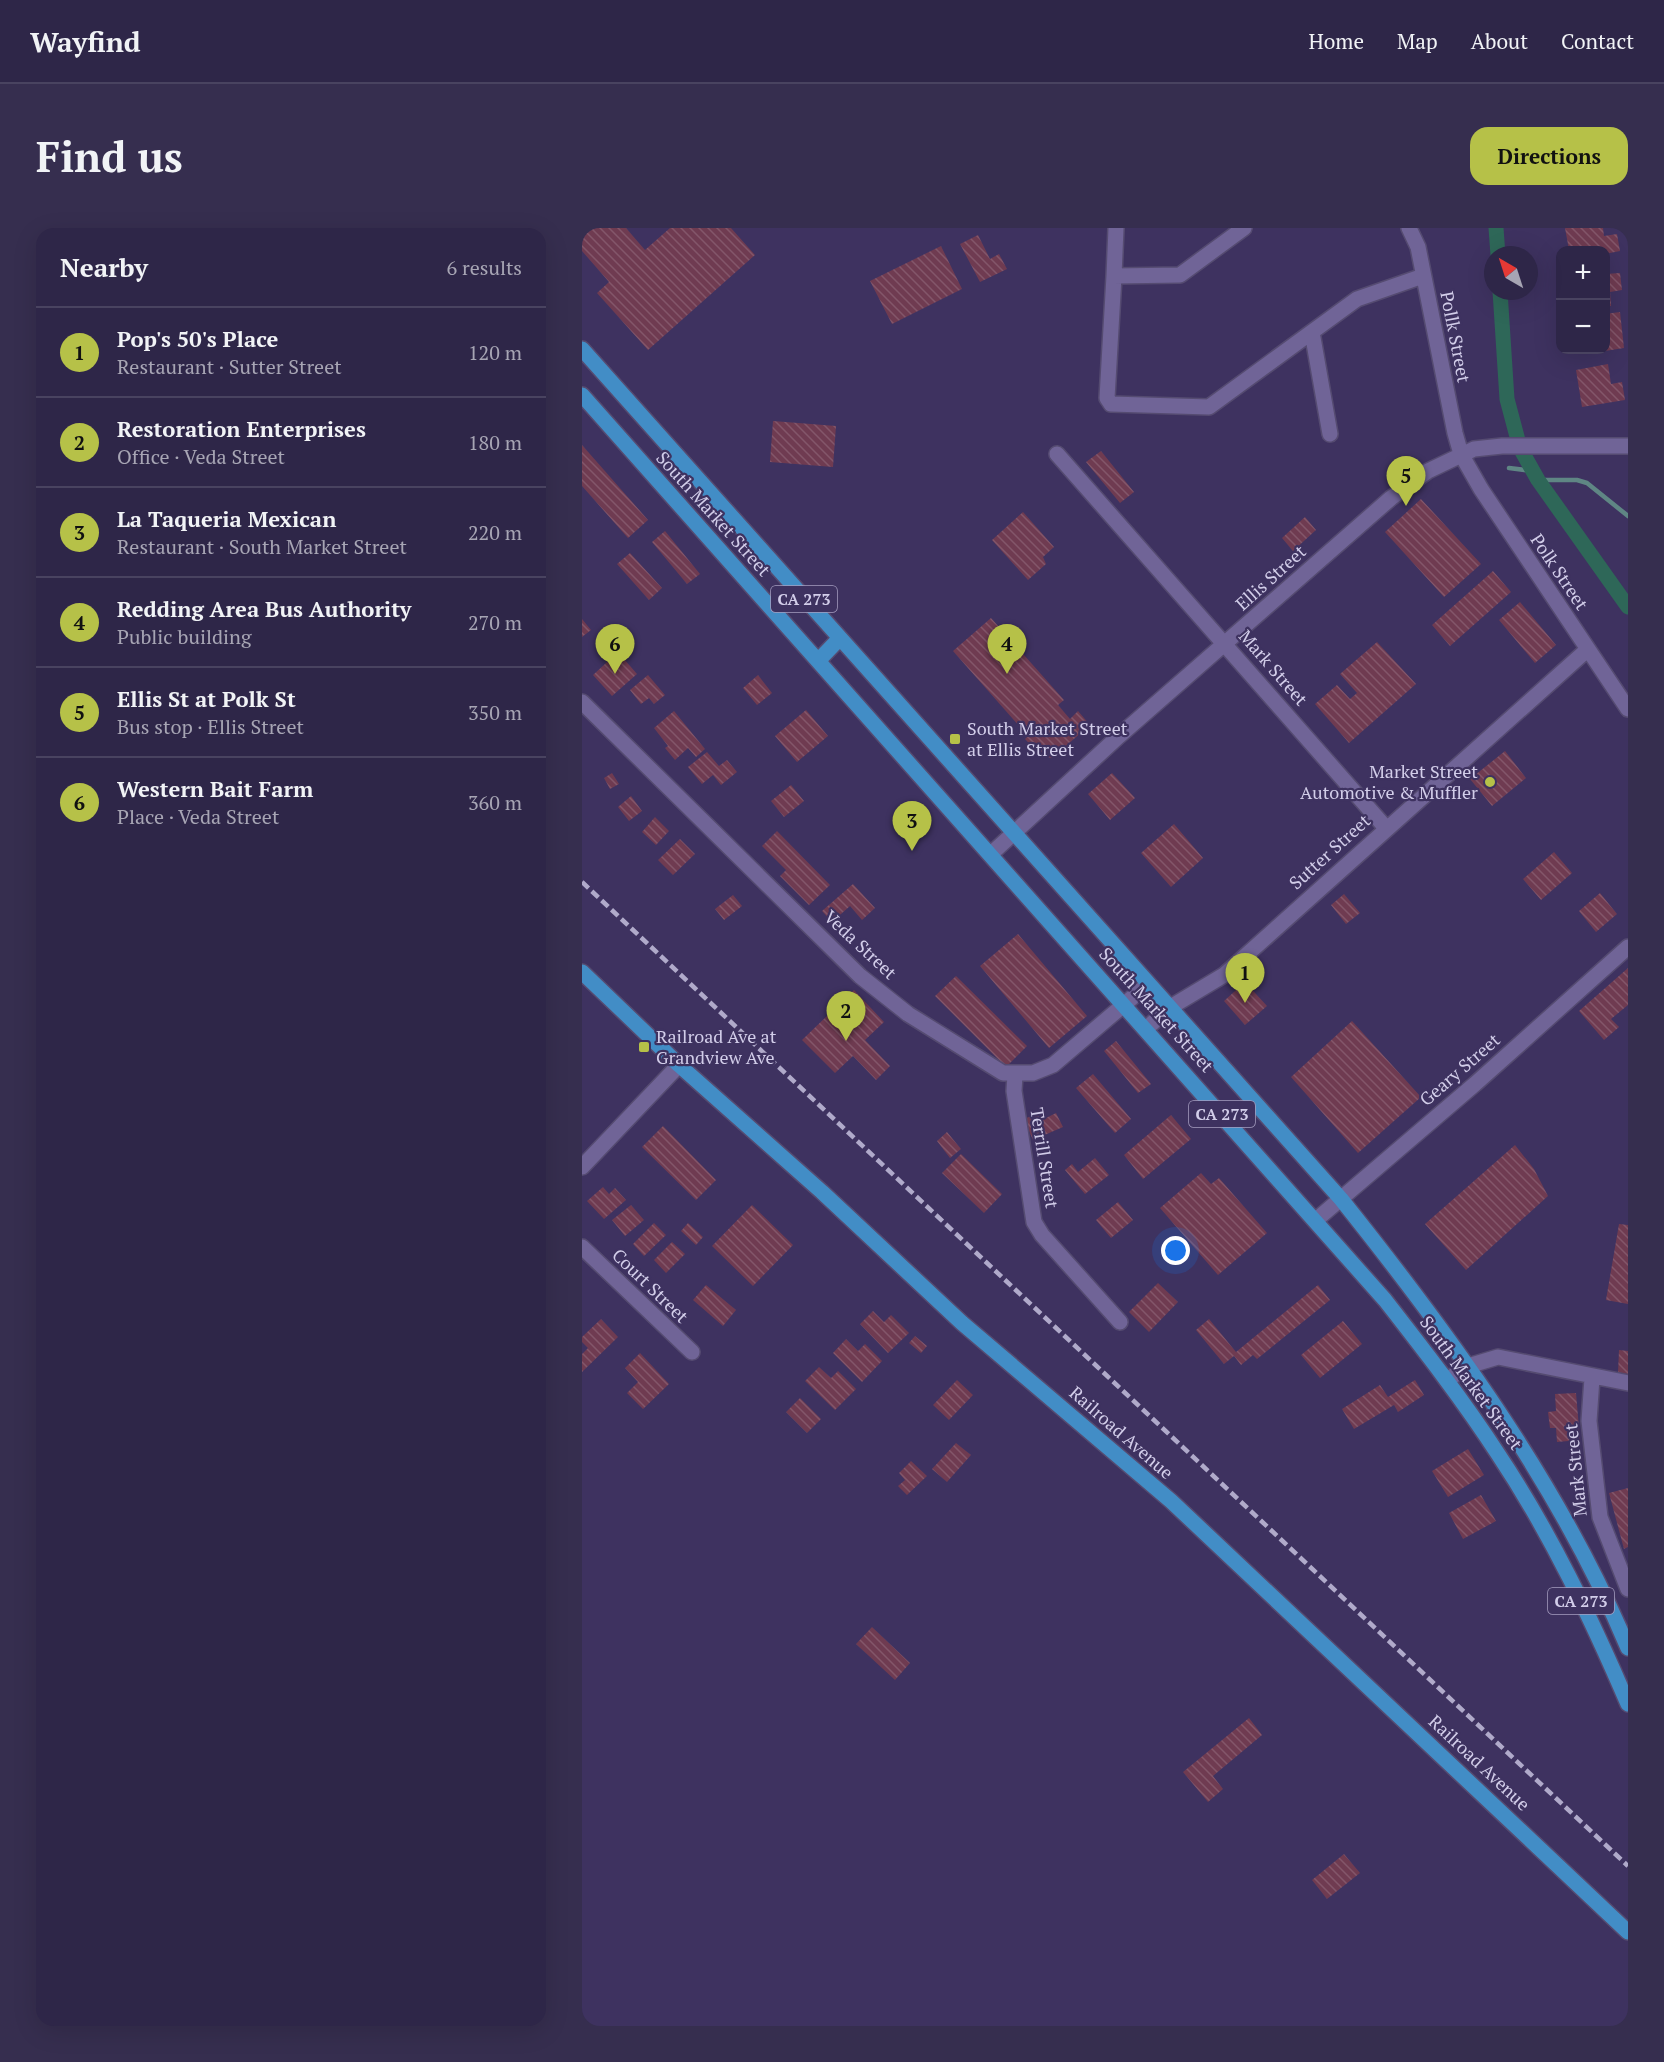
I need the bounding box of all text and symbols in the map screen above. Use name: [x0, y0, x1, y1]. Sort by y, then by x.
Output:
text: Wayfind: [30, 23, 141, 60]
text: Home: [1308, 27, 1364, 55]
text: Map: [1397, 27, 1438, 55]
text: About: [1471, 27, 1528, 55]
text: Contact: [1561, 27, 1634, 55]
button: Directions: [1470, 127, 1628, 185]
text: Find us: [36, 128, 183, 184]
north arrow: [1484, 246, 1538, 300]
map controls: [1556, 246, 1610, 354]
button: +: [1556, 246, 1610, 300]
text: Nearby: [60, 250, 148, 284]
text: 6 results: [447, 254, 522, 281]
street label: Pollk Street: [1435, 289, 1477, 385]
button: −: [1556, 300, 1610, 354]
text: Pop's 50's Place: [117, 324, 278, 353]
text: 1: [74, 339, 85, 366]
text: 120 m: [468, 339, 522, 366]
text: Restaurant · Sutter Street: [117, 353, 342, 380]
text: Restoration Enterprises: [117, 414, 366, 443]
text: 2: [74, 429, 85, 456]
text: 180 m: [468, 429, 522, 456]
text: Office · Veda Street: [117, 443, 285, 470]
street label: South Market Street: [651, 446, 777, 581]
pin: 5: [1386, 456, 1426, 506]
text: La Taqueria Mexican: [117, 504, 336, 533]
text: 3: [74, 519, 85, 546]
text: 220 m: [468, 519, 522, 546]
street label: Polk Street: [1525, 529, 1594, 615]
text: Restaurant · South Market Street: [117, 533, 407, 560]
street label: Ellis Street: [1230, 539, 1311, 615]
road number: CA 273: [771, 586, 837, 612]
text: Redding Area Bus Authority: [117, 594, 411, 623]
text: 4: [74, 609, 85, 636]
text: 270 m: [468, 609, 522, 636]
text: Public building: [117, 623, 251, 650]
pin: 6: [596, 624, 634, 674]
pin: 4: [988, 624, 1026, 674]
street label: Mark Street: [1234, 624, 1314, 711]
text: Ellis St at Polk St: [117, 684, 296, 713]
text: 5: [74, 699, 85, 726]
text: 350 m: [468, 699, 522, 726]
text: Bus stop · Ellis Street: [117, 713, 304, 740]
place label: South Market Street at Ellis Street: [967, 716, 1128, 761]
marker: South Market Street at Ellis Street: [948, 732, 962, 746]
place label: Market Street Automotive & Muffler: [1300, 759, 1478, 804]
text: Western Bait Farm: [117, 774, 313, 803]
marker: Market Street Automotive & Muffler: [1483, 775, 1497, 789]
text: 6: [74, 789, 85, 816]
text: 360 m: [468, 789, 522, 816]
pin: 3: [892, 802, 932, 851]
text: Place · Veda Street: [117, 803, 279, 830]
street label: Sutter Street: [1284, 808, 1375, 894]
street label: Veda Street: [819, 904, 902, 984]
street label: South Market Street: [1094, 942, 1220, 1077]
pin: 1: [1226, 954, 1264, 1003]
pin: 2: [826, 992, 866, 1041]
place label: Railroad Ave at Grandview Ave: [656, 1024, 777, 1069]
street label: Geary Street: [1414, 1027, 1505, 1111]
marker: Railroad Ave at Grandview Ave: [637, 1040, 651, 1054]
road number: CA 273: [1189, 1101, 1255, 1127]
street label: Terrill Street: [1025, 1106, 1065, 1210]
your location: [1161, 1236, 1190, 1265]
street label: Court Street: [607, 1243, 694, 1328]
street label: South Market Street: [1415, 1310, 1529, 1455]
street label: Railroad Avenue: [1065, 1380, 1179, 1484]
street label: Mark Street: [1558, 1422, 1592, 1518]
road number: CA 273: [1548, 1588, 1614, 1614]
street label: Railroad Avenue: [1424, 1709, 1536, 1815]

